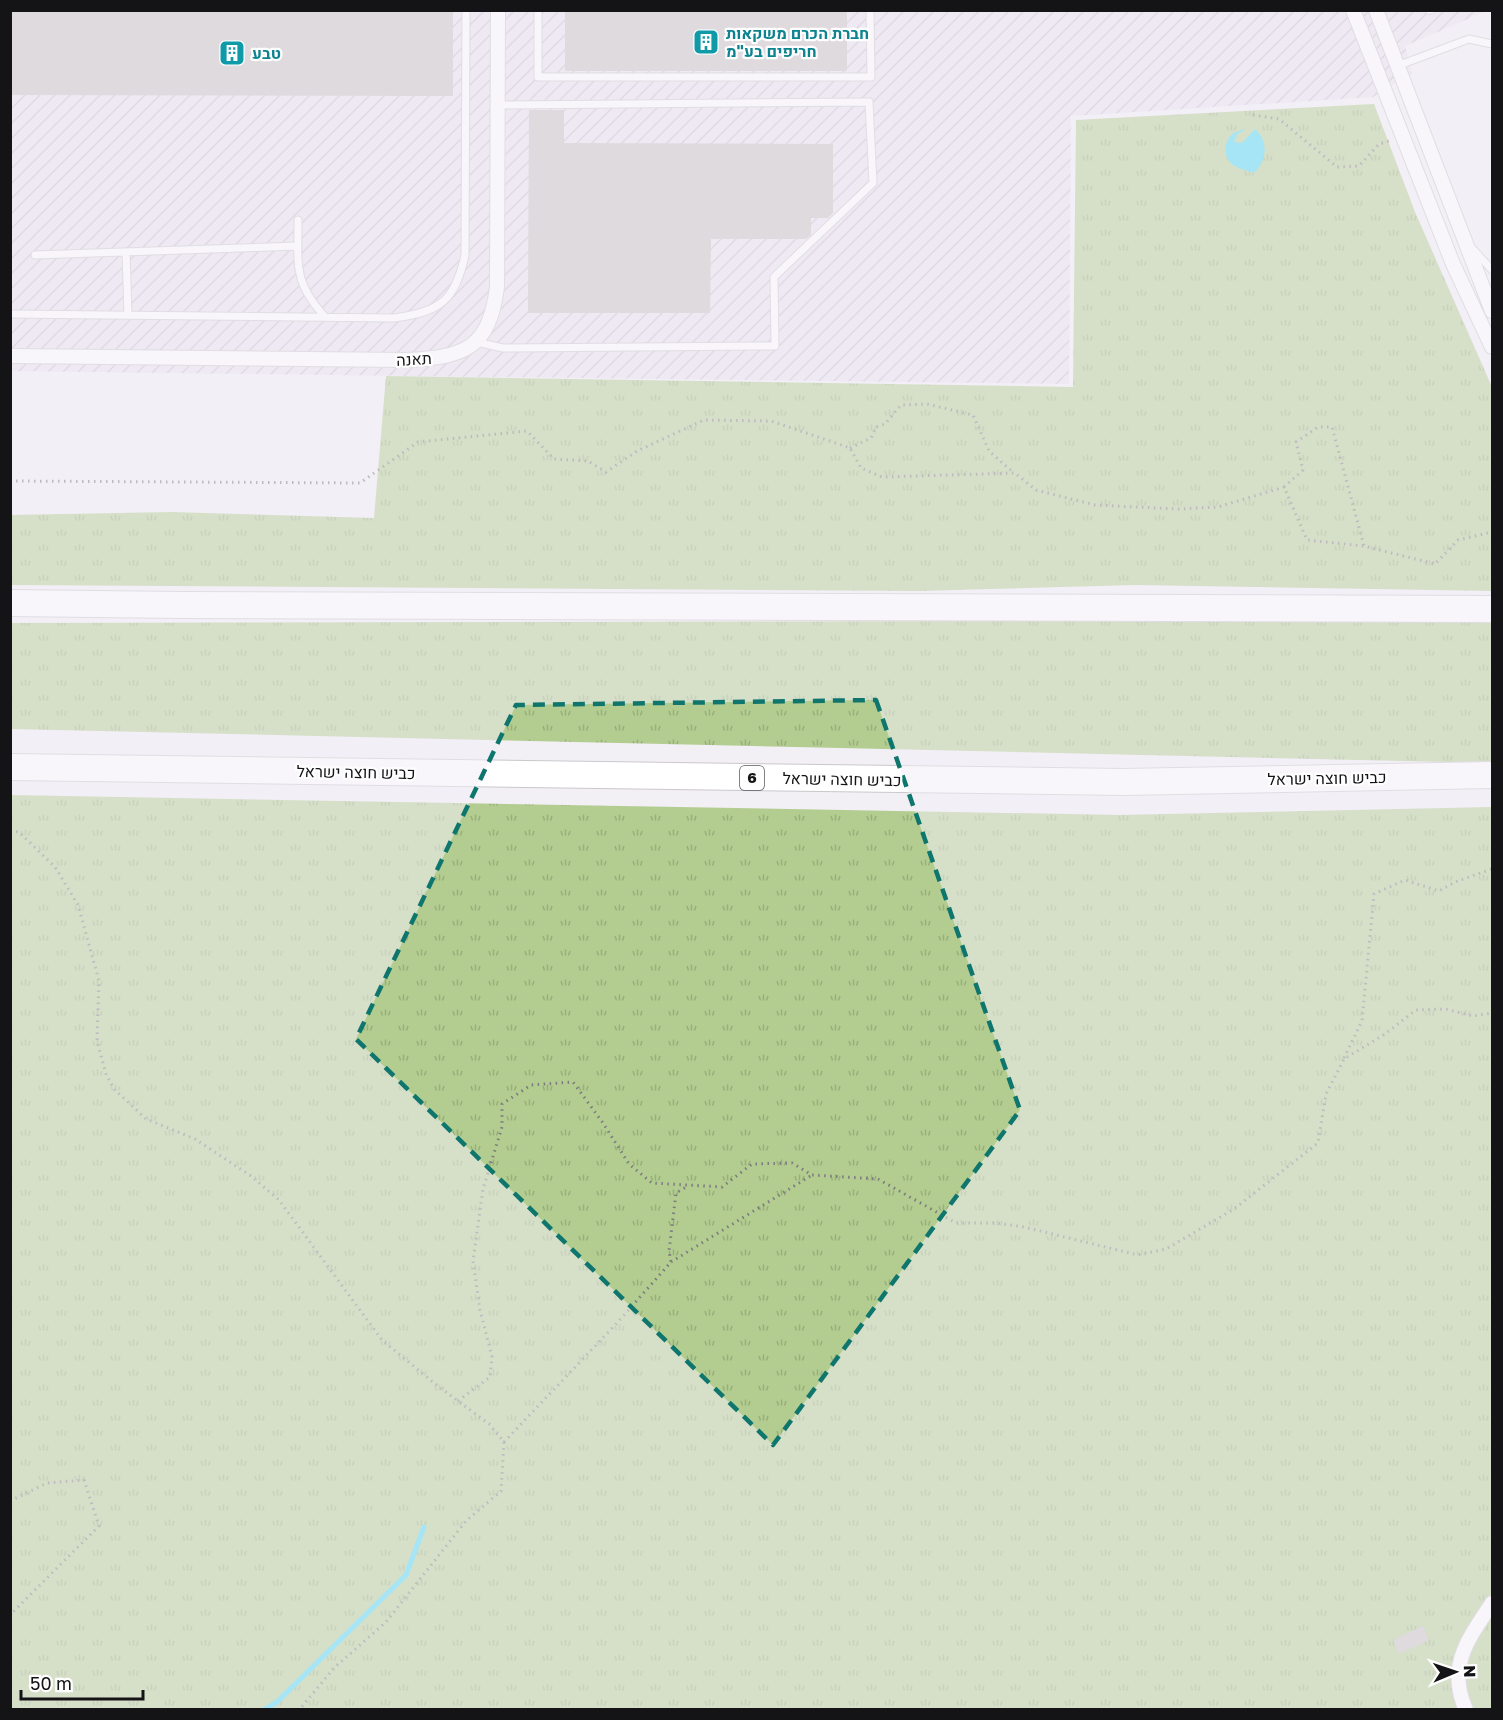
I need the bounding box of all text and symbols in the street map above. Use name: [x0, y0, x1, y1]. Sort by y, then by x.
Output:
place label: חברת הכרם משקאות חריפים בע"מ: [726, 23, 869, 61]
building icon: חברת הכרם משקאות חריפים בע"מ: [691, 27, 721, 57]
building icon: טבע: [217, 38, 247, 68]
place label: טבע: [252, 43, 281, 63]
street label: תאנה: [396, 348, 432, 370]
street label: כביש חוצה ישראל: [296, 761, 416, 783]
road number: 6: [740, 766, 764, 790]
street label: כביש חוצה ישראל: [1267, 767, 1387, 789]
street label: כביש חוצה ישראל: [782, 768, 902, 790]
north arrow: [1425, 1642, 1485, 1702]
scale bar: [21, 1663, 142, 1701]
text: N: [1460, 1665, 1480, 1678]
text: 50 m: [30, 1672, 72, 1694]

